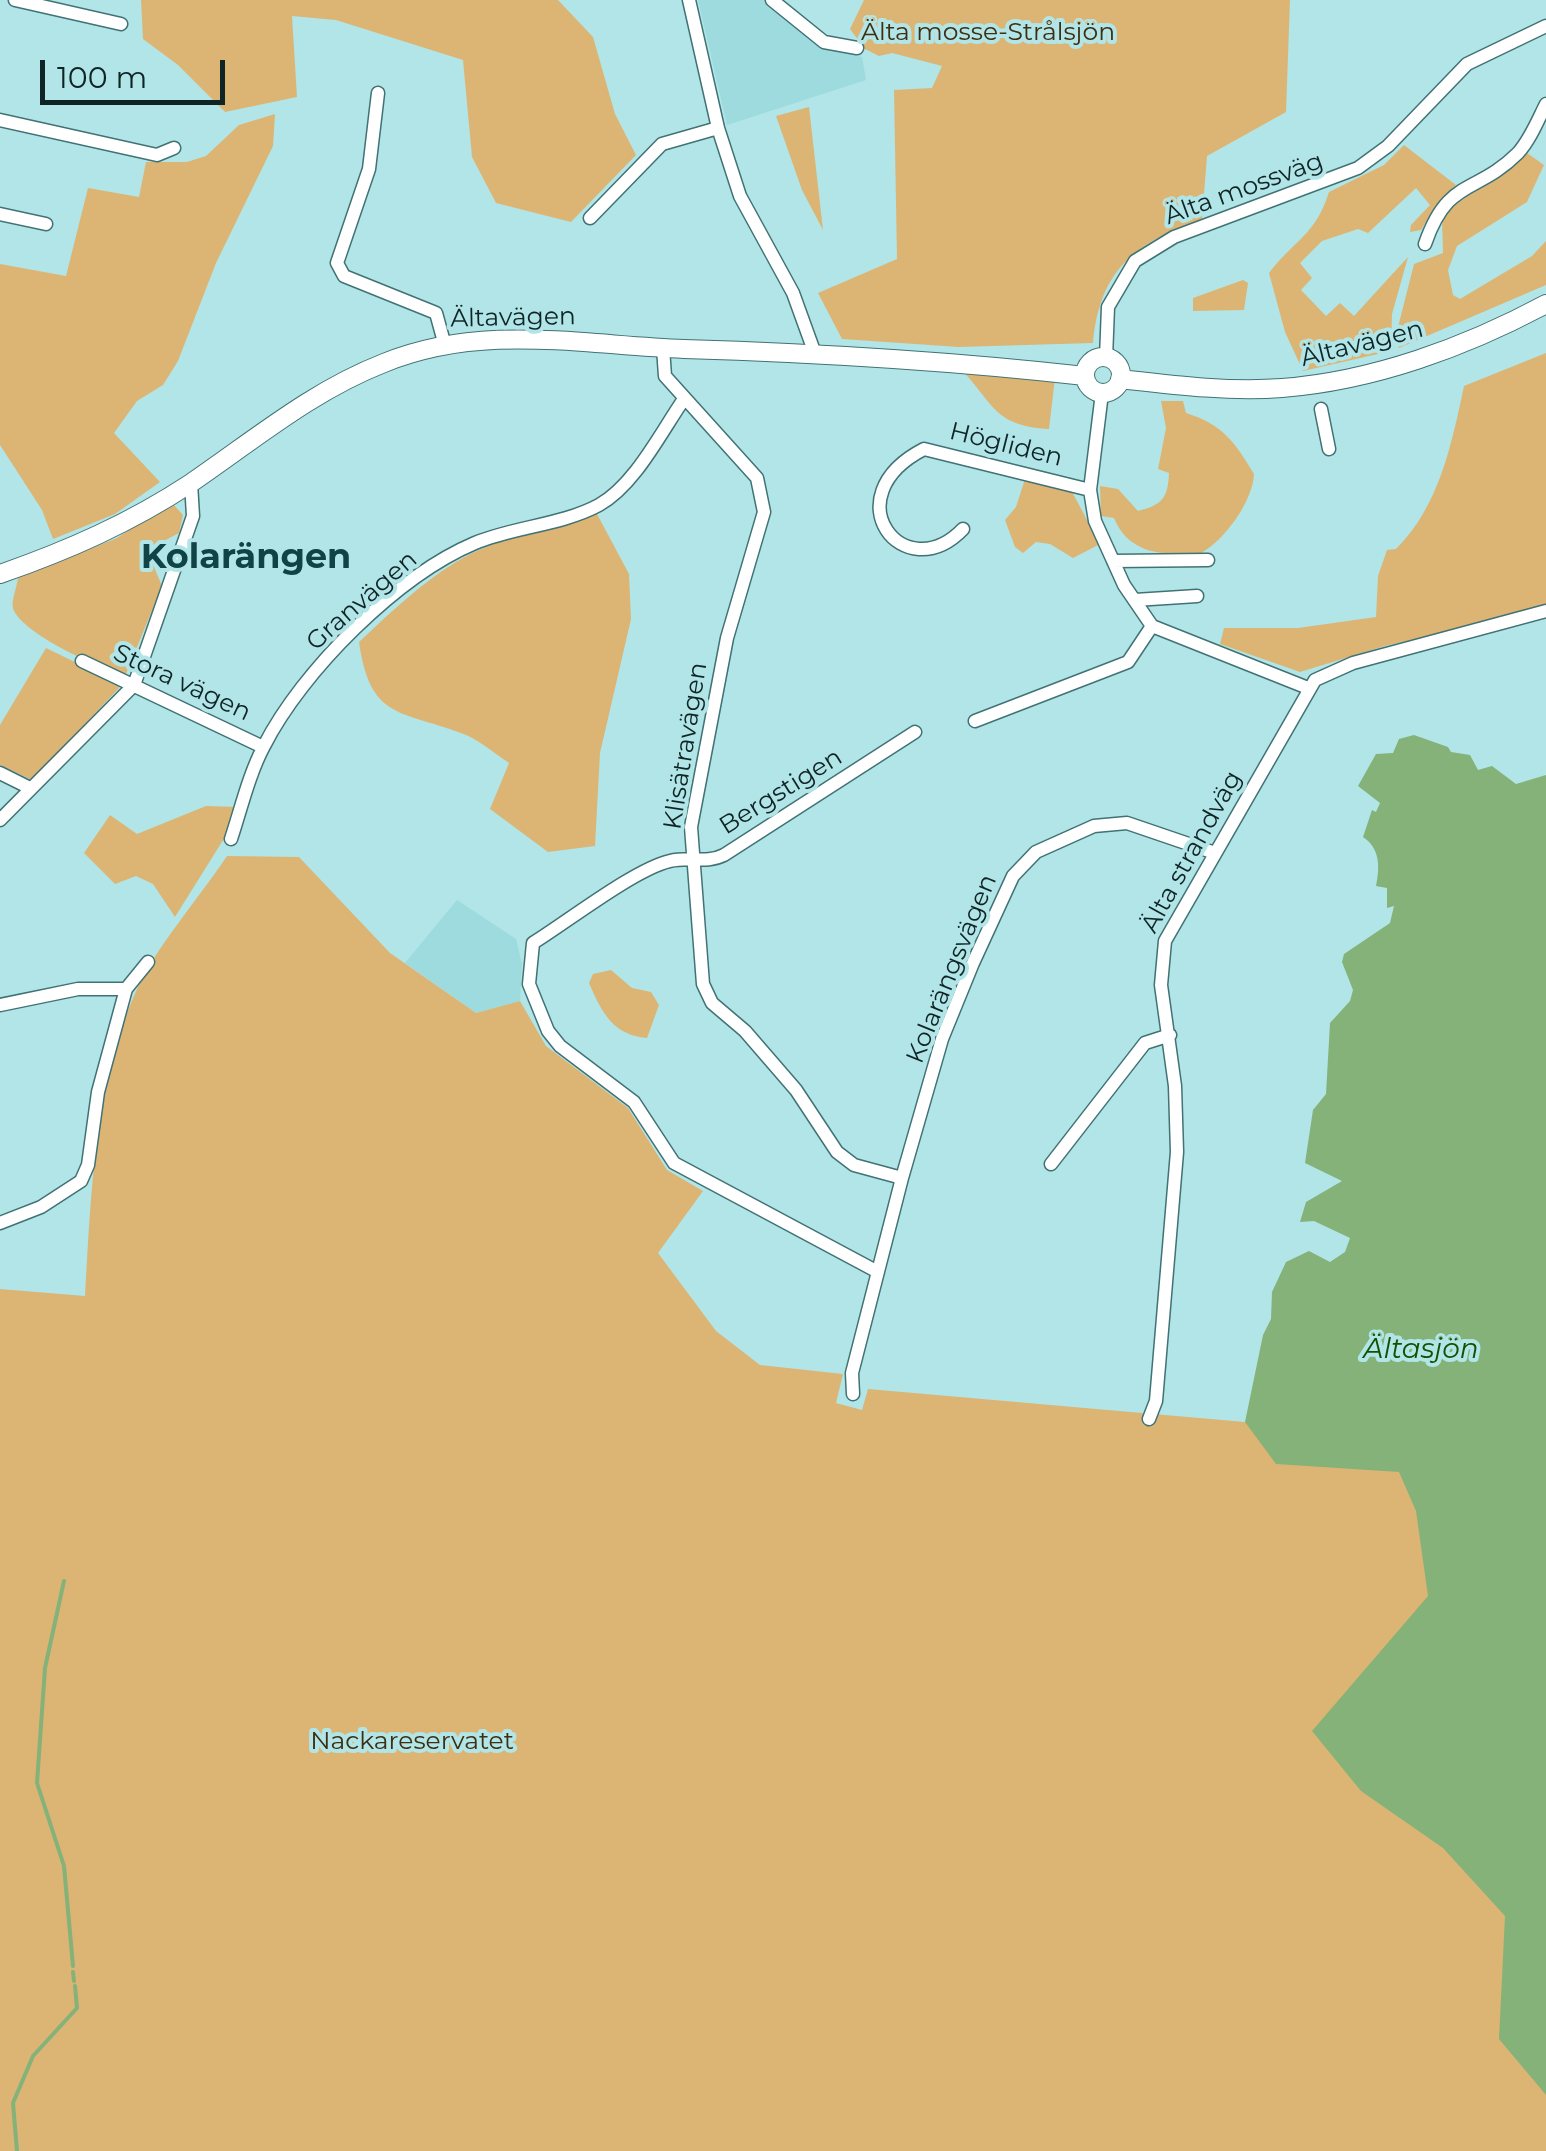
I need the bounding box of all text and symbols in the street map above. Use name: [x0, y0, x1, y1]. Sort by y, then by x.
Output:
park label: Älta mosse-Strålsjön: [861, 18, 1115, 48]
scale bar: [45, 40, 230, 102]
text: 100 m: [57, 59, 147, 96]
street label: Älta mossväg: [1161, 146, 1327, 232]
street label: Ältavägen: [450, 302, 576, 334]
street label: Ältavägen: [1297, 314, 1427, 374]
street label: Högliden: [946, 416, 1066, 474]
district label: Kolarängen: [141, 537, 351, 579]
street label: Granvägen: [301, 545, 423, 657]
street label: Stora vägen: [109, 638, 255, 728]
street label: Klisätravägen: [658, 660, 714, 832]
street label: Bergstigen: [714, 742, 848, 842]
street label: Älta strandväg: [1135, 766, 1249, 938]
street label: Kolarängsvägen: [900, 870, 1004, 1068]
water label: Ältasjön: [1363, 1333, 1479, 1367]
park label: Nackareservatet: [310, 1727, 514, 1757]

